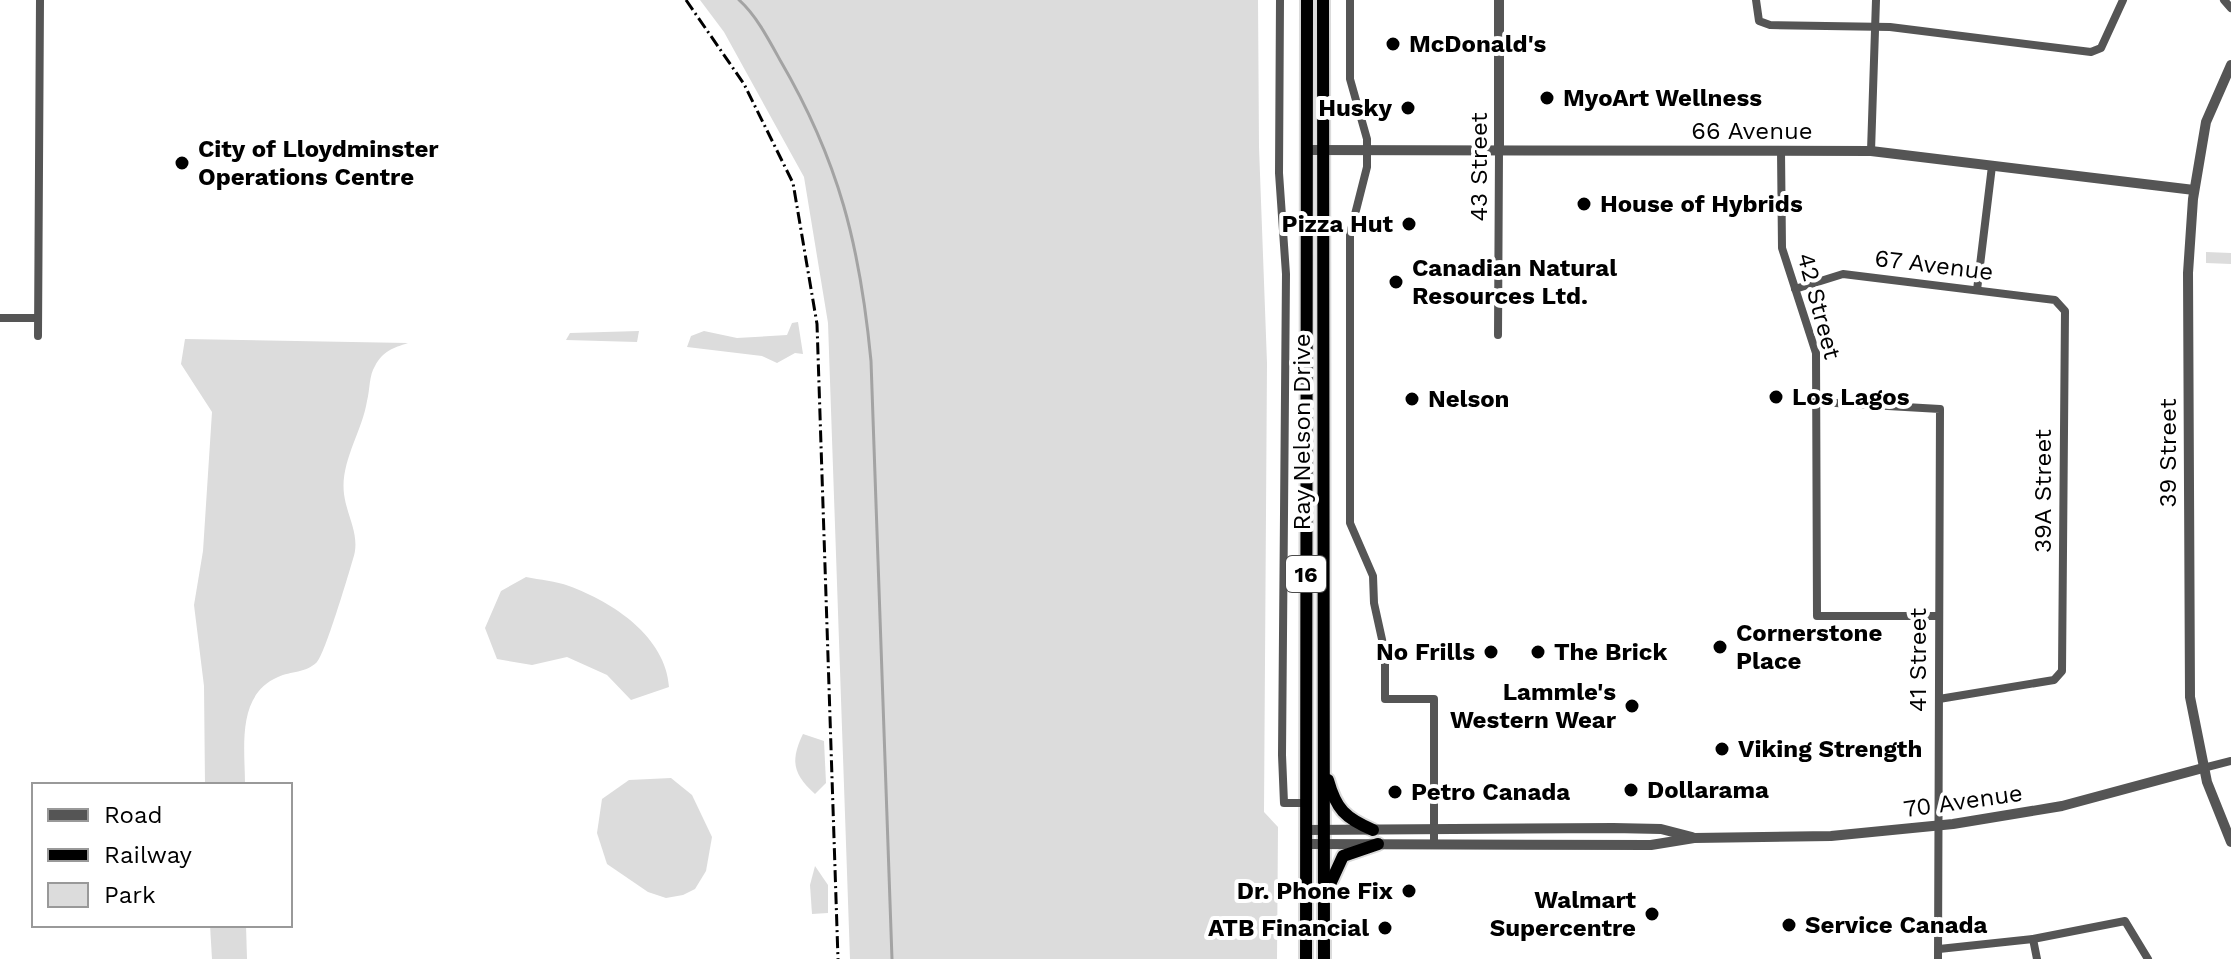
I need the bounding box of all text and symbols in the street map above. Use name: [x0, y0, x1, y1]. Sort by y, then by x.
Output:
place label: McDonald's: [1409, 30, 1547, 58]
marker: McDonald's: [1384, 35, 1402, 53]
place label: MyoArt Wellness: [1563, 84, 1762, 112]
marker: MyoArt Wellness: [1538, 89, 1556, 107]
place label: Husky: [1318, 94, 1392, 122]
marker: Husky: [1399, 99, 1417, 117]
street label: 43 Street: [1465, 112, 1493, 222]
street label: 66 Avenue: [1691, 117, 1813, 145]
place label: City of Lloydminster Operations Centre: [198, 135, 439, 191]
marker: City of Lloydminster Operations Centre: [173, 154, 191, 172]
place label: House of Hybrids: [1600, 190, 1803, 218]
marker: House of Hybrids: [1575, 195, 1593, 213]
place label: Pizza Hut: [1282, 210, 1394, 238]
marker: Pizza Hut: [1400, 215, 1418, 233]
street label: 67 Avenue: [1873, 244, 1995, 286]
street label: 42 Street: [1791, 250, 1847, 362]
place label: Canadian Natural Resources Ltd.: [1412, 254, 1617, 310]
marker: Canadian Natural Resources Ltd.: [1387, 273, 1405, 291]
street label: Ray Nelson Drive: [1288, 333, 1316, 531]
place label: Los Lagos: [1792, 383, 1910, 411]
place label: Nelson: [1428, 385, 1509, 413]
marker: Los Lagos: [1767, 388, 1785, 406]
marker: Nelson: [1403, 390, 1421, 408]
street label: 39 Street: [2154, 398, 2182, 508]
street label: 39A Street: [2029, 429, 2057, 553]
road number: 16: [1286, 556, 1326, 592]
street label: 41 Street: [1904, 608, 1932, 712]
place label: Cornerstone Place: [1736, 619, 1882, 675]
place label: No Frills: [1376, 638, 1475, 666]
place label: The Brick: [1554, 638, 1667, 666]
marker: Cornerstone Place: [1711, 638, 1729, 656]
marker: No Frills: [1482, 643, 1500, 661]
marker: The Brick: [1529, 643, 1547, 661]
place label: Lammle's Western Wear: [1450, 678, 1617, 734]
marker: Lammle's Western Wear: [1623, 697, 1641, 715]
place label: Viking Strength: [1738, 735, 1922, 763]
marker: Viking Strength: [1713, 740, 1731, 758]
place label: Dollarama: [1647, 776, 1769, 804]
place label: Petro Canada: [1411, 778, 1570, 806]
street label: 70 Avenue: [1902, 779, 2024, 823]
marker: Dollarama: [1622, 781, 1640, 799]
legend: [32, 783, 292, 927]
marker: Petro Canada: [1386, 783, 1404, 801]
text: Road: [104, 801, 163, 829]
text: Railway: [104, 841, 193, 869]
place label: Dr. Phone Fix: [1237, 877, 1393, 905]
text: Park: [104, 881, 156, 909]
marker: Dr. Phone Fix: [1400, 882, 1418, 900]
place label: Walmart Supercentre: [1490, 886, 1637, 942]
marker: Walmart Supercentre: [1643, 905, 1661, 923]
place label: Service Canada: [1805, 911, 1987, 939]
place label: ATB Financial: [1208, 914, 1369, 942]
marker: Service Canada: [1780, 916, 1798, 934]
marker: ATB Financial: [1376, 919, 1394, 937]

